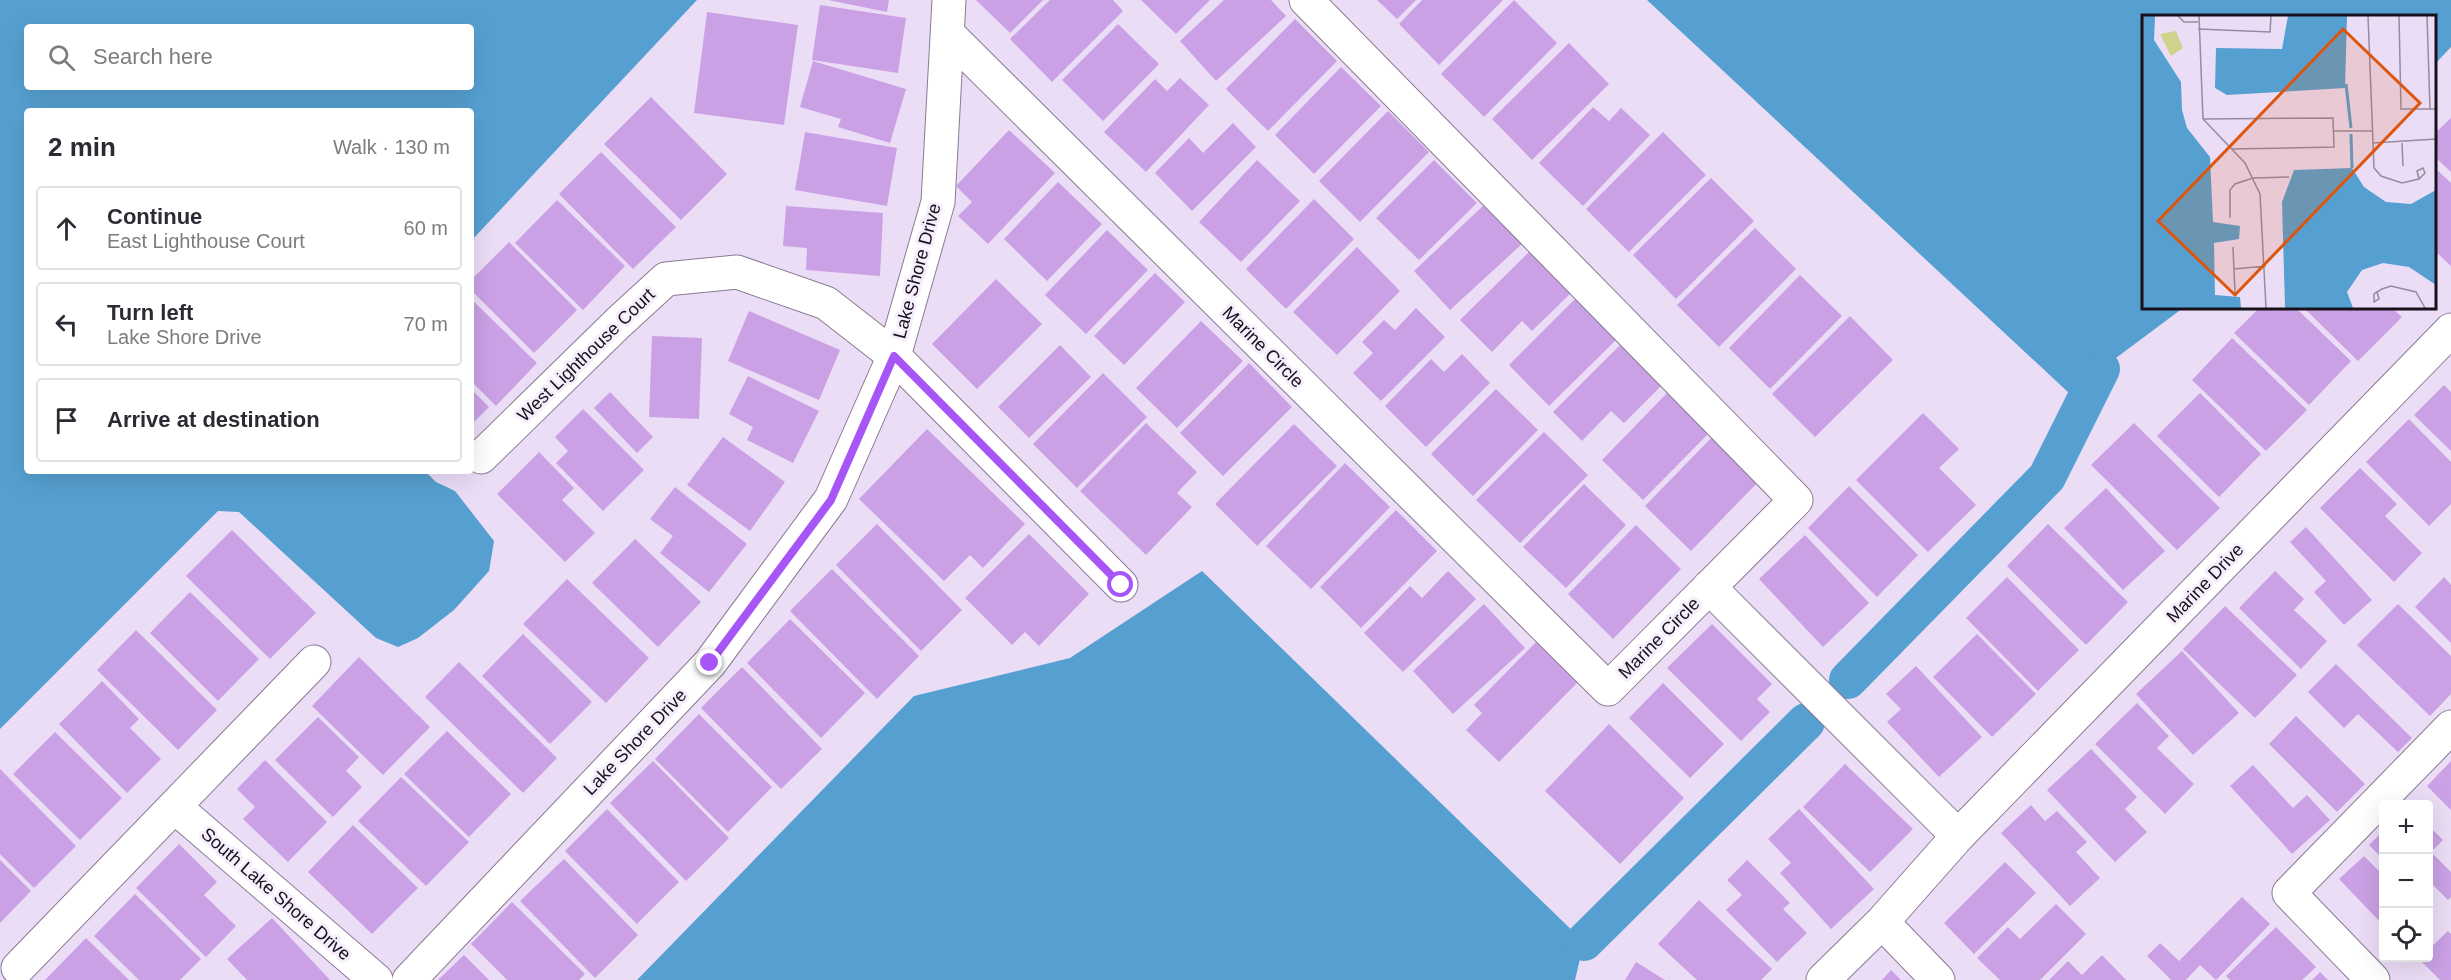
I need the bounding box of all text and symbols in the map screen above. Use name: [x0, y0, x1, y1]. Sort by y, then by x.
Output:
inset map: [2142, 15, 2436, 309]
search box: [24, 24, 474, 90]
icon: search: [45, 41, 78, 74]
text: Search here: [93, 44, 213, 69]
text: 2 min: [48, 132, 116, 162]
text: Walk · 130 m: [333, 136, 450, 158]
street label: Lake Shore Drive: [889, 201, 945, 341]
text: Continue: [107, 204, 202, 229]
icon: ahead: [50, 212, 83, 245]
text: 60 m: [404, 217, 448, 239]
text: East Lighthouse Court: [107, 230, 305, 252]
street label: West Lighthouse Court: [513, 284, 659, 426]
text: Turn left: [107, 300, 193, 325]
street label: Marine Circle: [1218, 302, 1308, 392]
icon: left: [50, 308, 83, 341]
text: 70 m: [404, 313, 448, 335]
text: Lake Shore Drive: [107, 326, 262, 348]
icon: arrive: [50, 404, 83, 437]
text: Arrive at destination: [107, 407, 320, 432]
street label: Marine Drive: [2162, 539, 2248, 627]
route start: [1107, 571, 1133, 597]
street label: Marine Circle: [1614, 593, 1704, 683]
route end: [696, 649, 722, 675]
street label: Lake Shore Drive: [580, 685, 690, 799]
map controls: [2379, 800, 2433, 962]
button: +: [2379, 800, 2433, 854]
street label: South Lake Shore Drive: [197, 824, 355, 964]
button: −: [2379, 854, 2433, 908]
button: locate: [2379, 908, 2433, 962]

